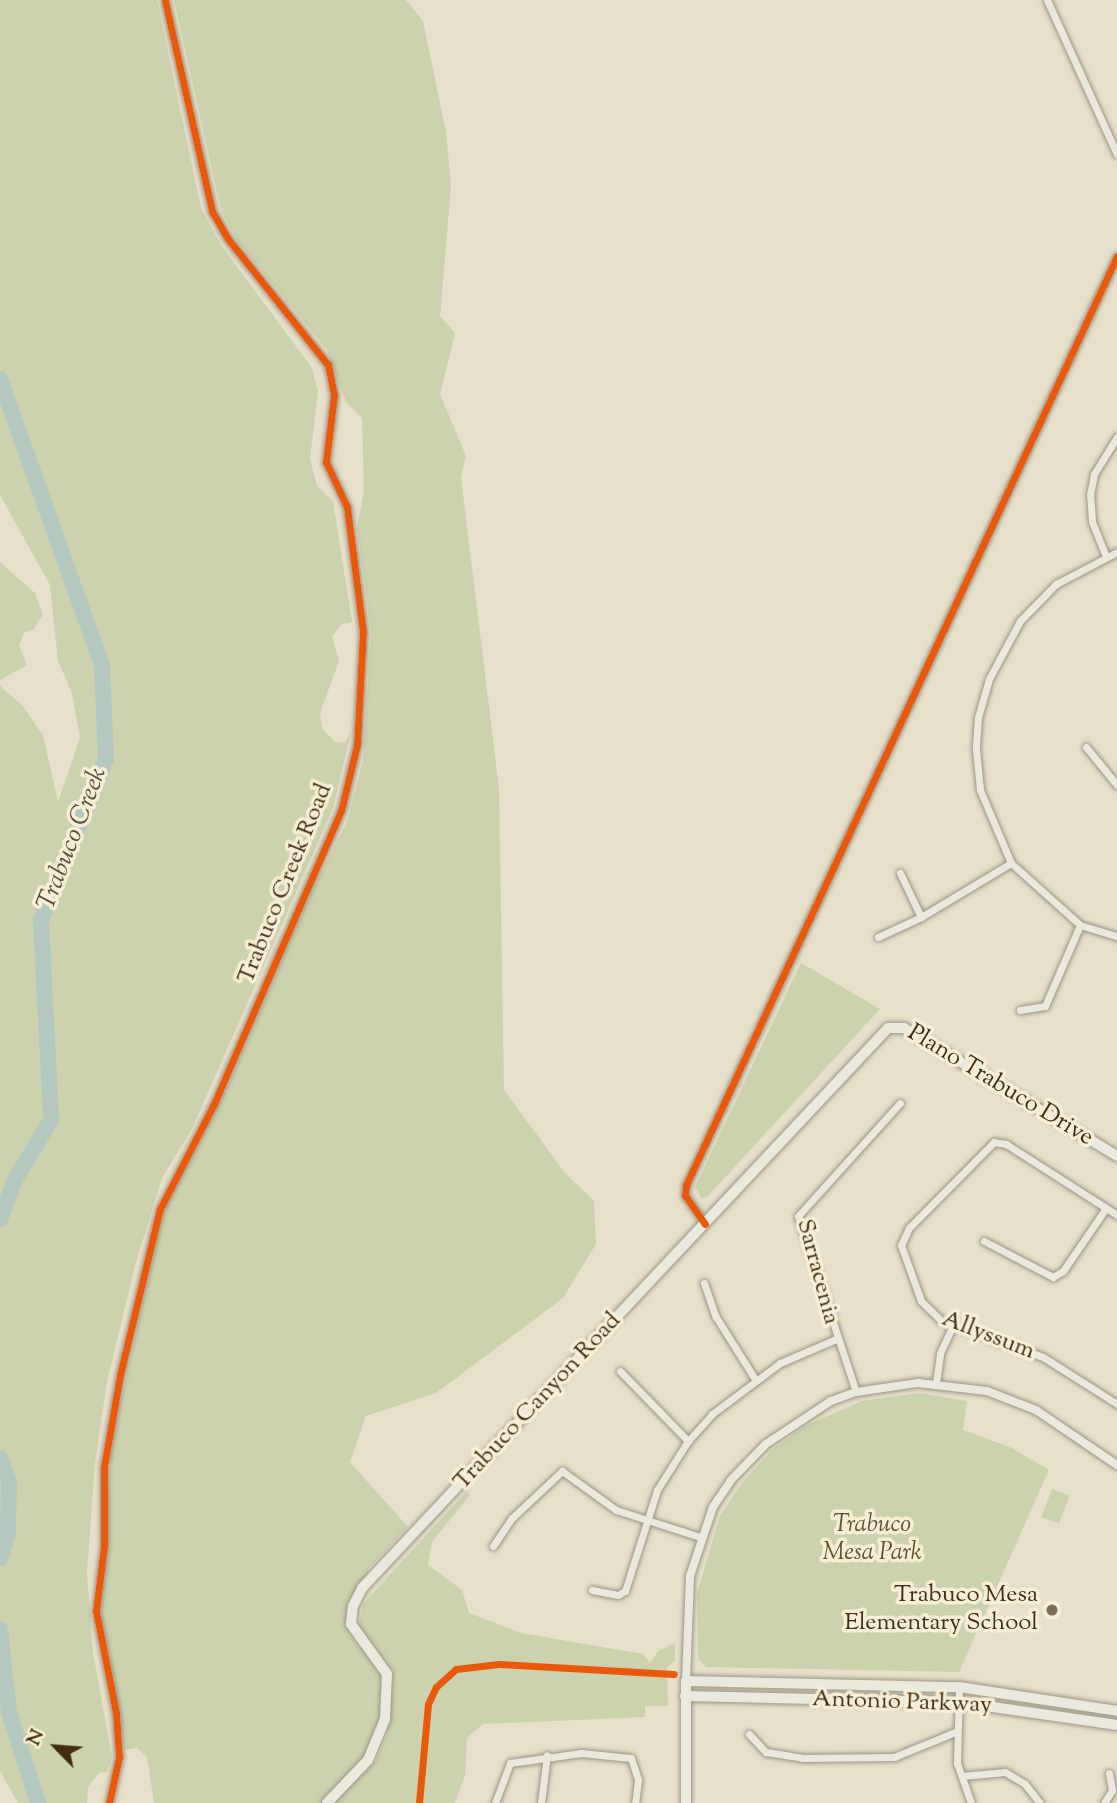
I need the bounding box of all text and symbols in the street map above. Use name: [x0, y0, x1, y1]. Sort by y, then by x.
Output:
water label: Trabuco Creek: [32, 763, 114, 915]
street label: Trabuco Creek Road: [233, 780, 339, 988]
street label: Plano Trabuco Drive: [902, 1019, 1098, 1153]
street label: Sarracenia: [789, 1216, 845, 1328]
street label: Allyssum: [938, 1305, 1038, 1367]
street label: Trabuco Canyon Road: [448, 1307, 628, 1497]
park label: Trabuco Mesa Park: [822, 1512, 922, 1568]
place label: Trabuco Mesa Elementary School: [844, 1582, 1038, 1638]
marker: Trabuco Mesa Elementary School: [1044, 1602, 1060, 1618]
street label: Antonio Parkway: [812, 1685, 992, 1721]
north arrow: [21, 1712, 91, 1782]
text: N: [21, 1725, 52, 1751]

